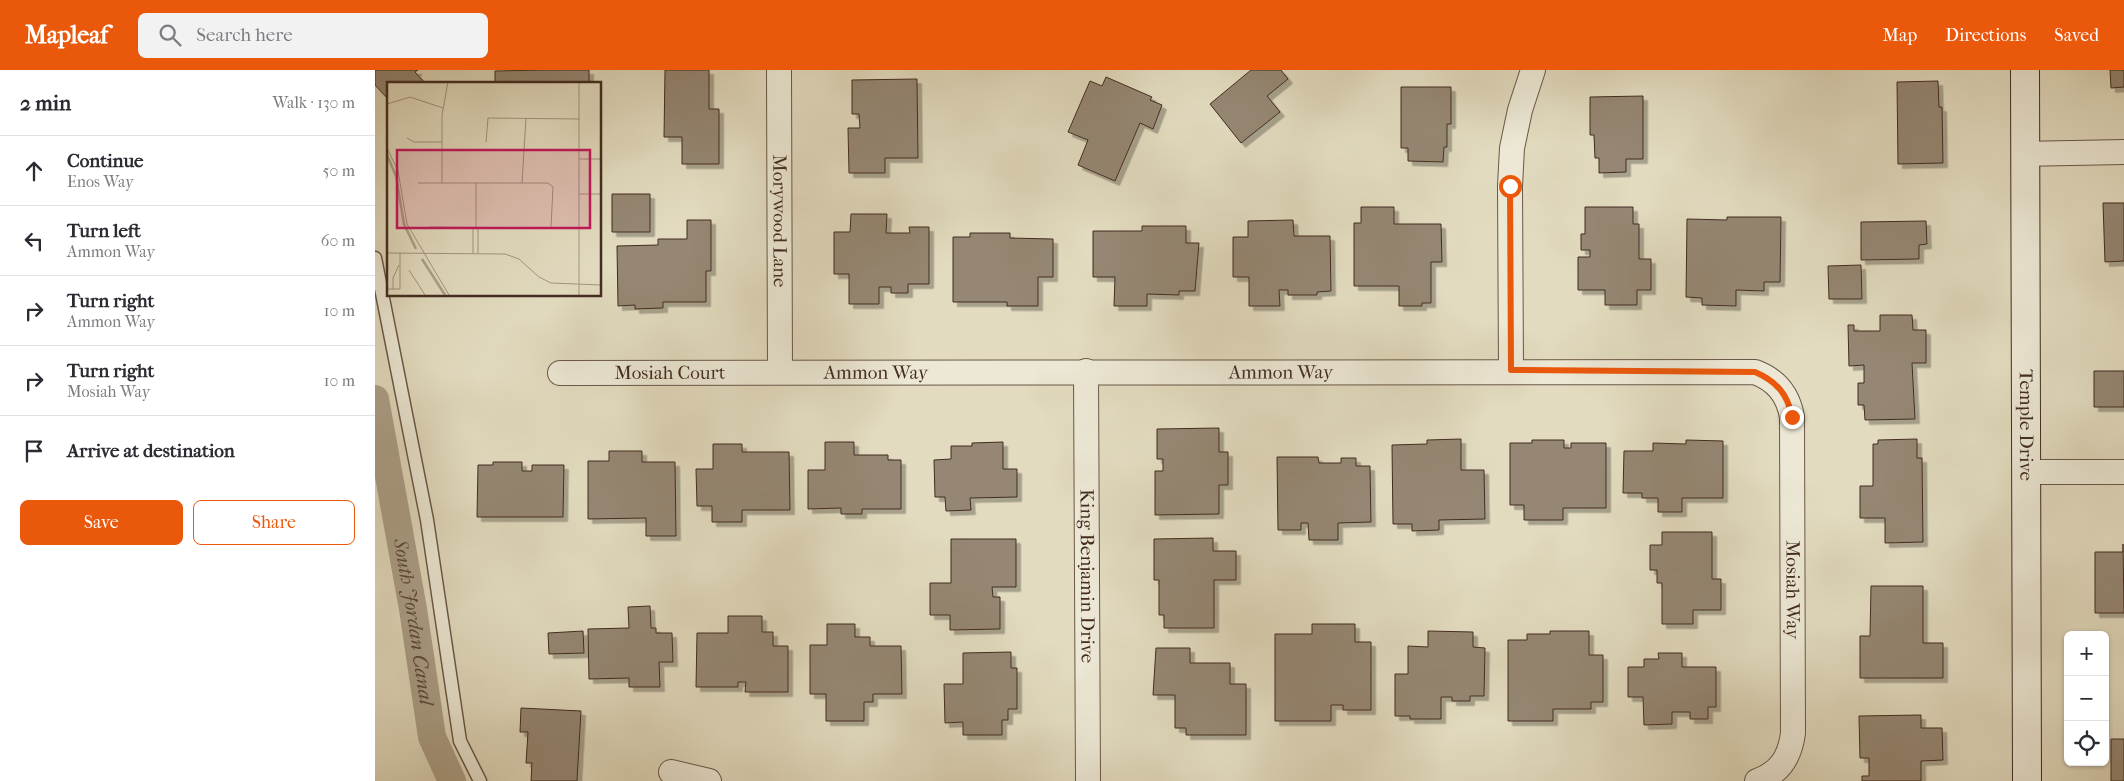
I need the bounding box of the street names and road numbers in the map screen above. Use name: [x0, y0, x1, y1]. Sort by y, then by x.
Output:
street label: Morywood Lane: [768, 154, 791, 288]
street label: Ammon Way: [1228, 361, 1334, 383]
street label: Mosiah Court: [614, 362, 726, 384]
street label: Ammon Way: [823, 362, 929, 384]
street label: Temple Drive: [2015, 369, 2037, 481]
street label: King Benjamin Drive: [1076, 489, 1098, 663]
street label: Mosiah Way: [1781, 540, 1804, 640]

